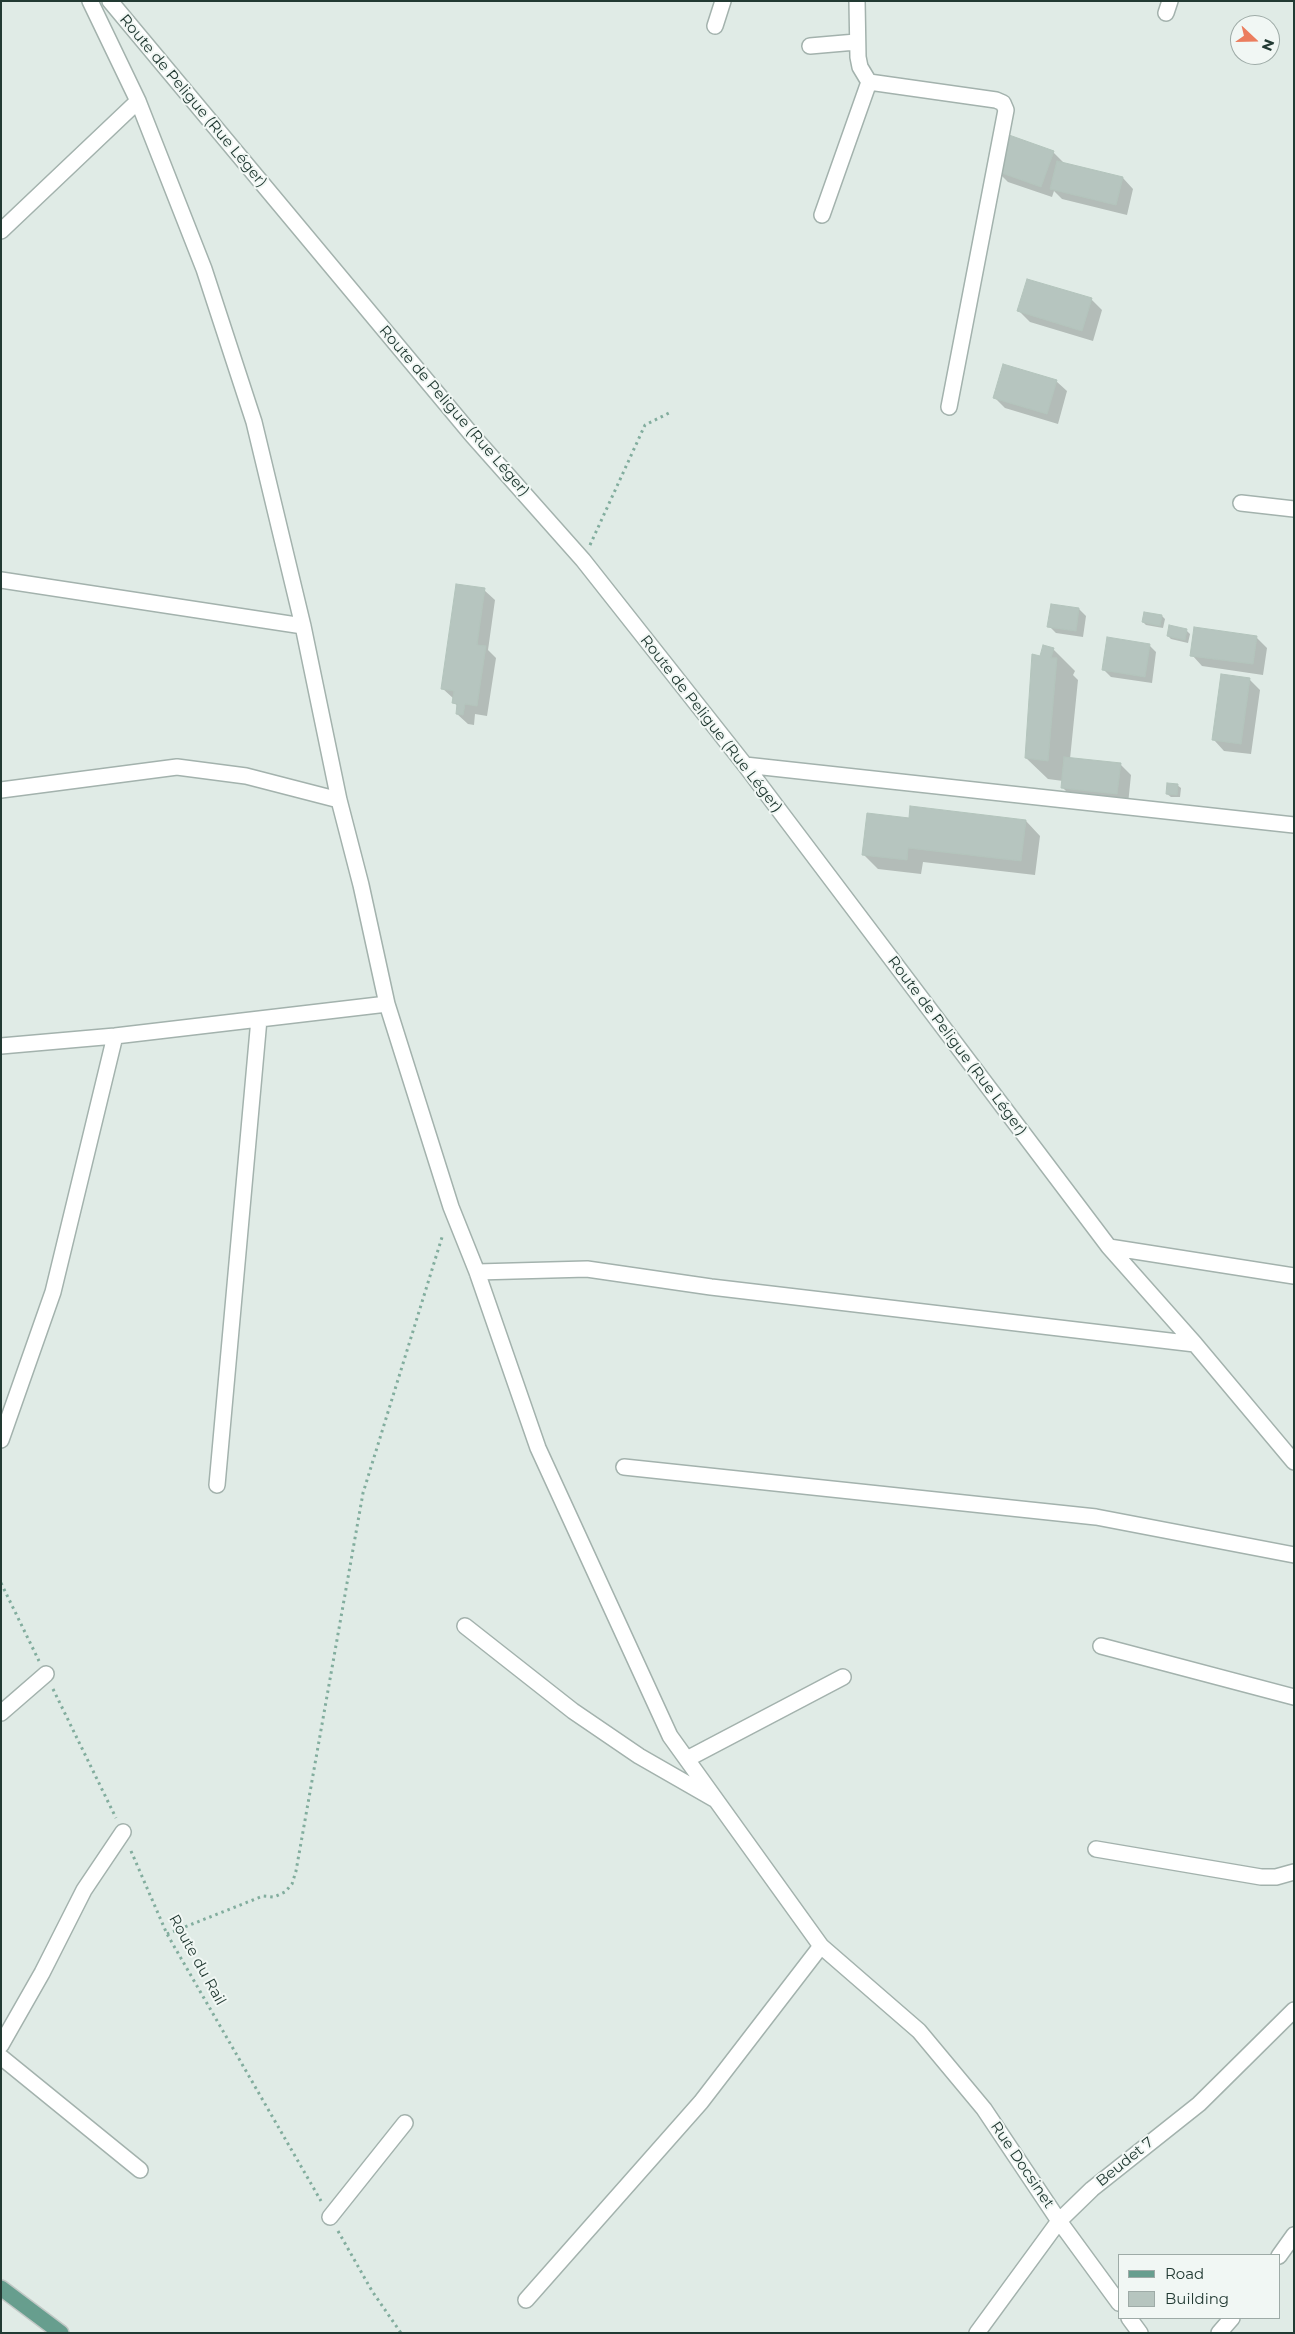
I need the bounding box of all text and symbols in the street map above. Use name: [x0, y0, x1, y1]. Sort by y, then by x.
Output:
street label: Route de Peligue (Rue Léger): [115, 11, 271, 191]
north arrow: [1230, 15, 1280, 65]
text: N: [1258, 37, 1278, 54]
street label: Route de Peligue (Rue Léger): [375, 322, 533, 500]
street label: Route de Peligue (Rue Léger): [636, 632, 786, 816]
street label: Route de Peligue (Rue Léger): [884, 953, 1030, 1139]
street label: Route du Rail: [165, 1911, 229, 2009]
street label: Rue Docsinet: [986, 2118, 1058, 2212]
street label: Beudet 7: [1093, 2133, 1157, 2191]
legend: [1118, 2254, 1280, 2319]
text: Road: [1165, 2264, 1204, 2283]
text: Building: [1165, 2289, 1229, 2308]

